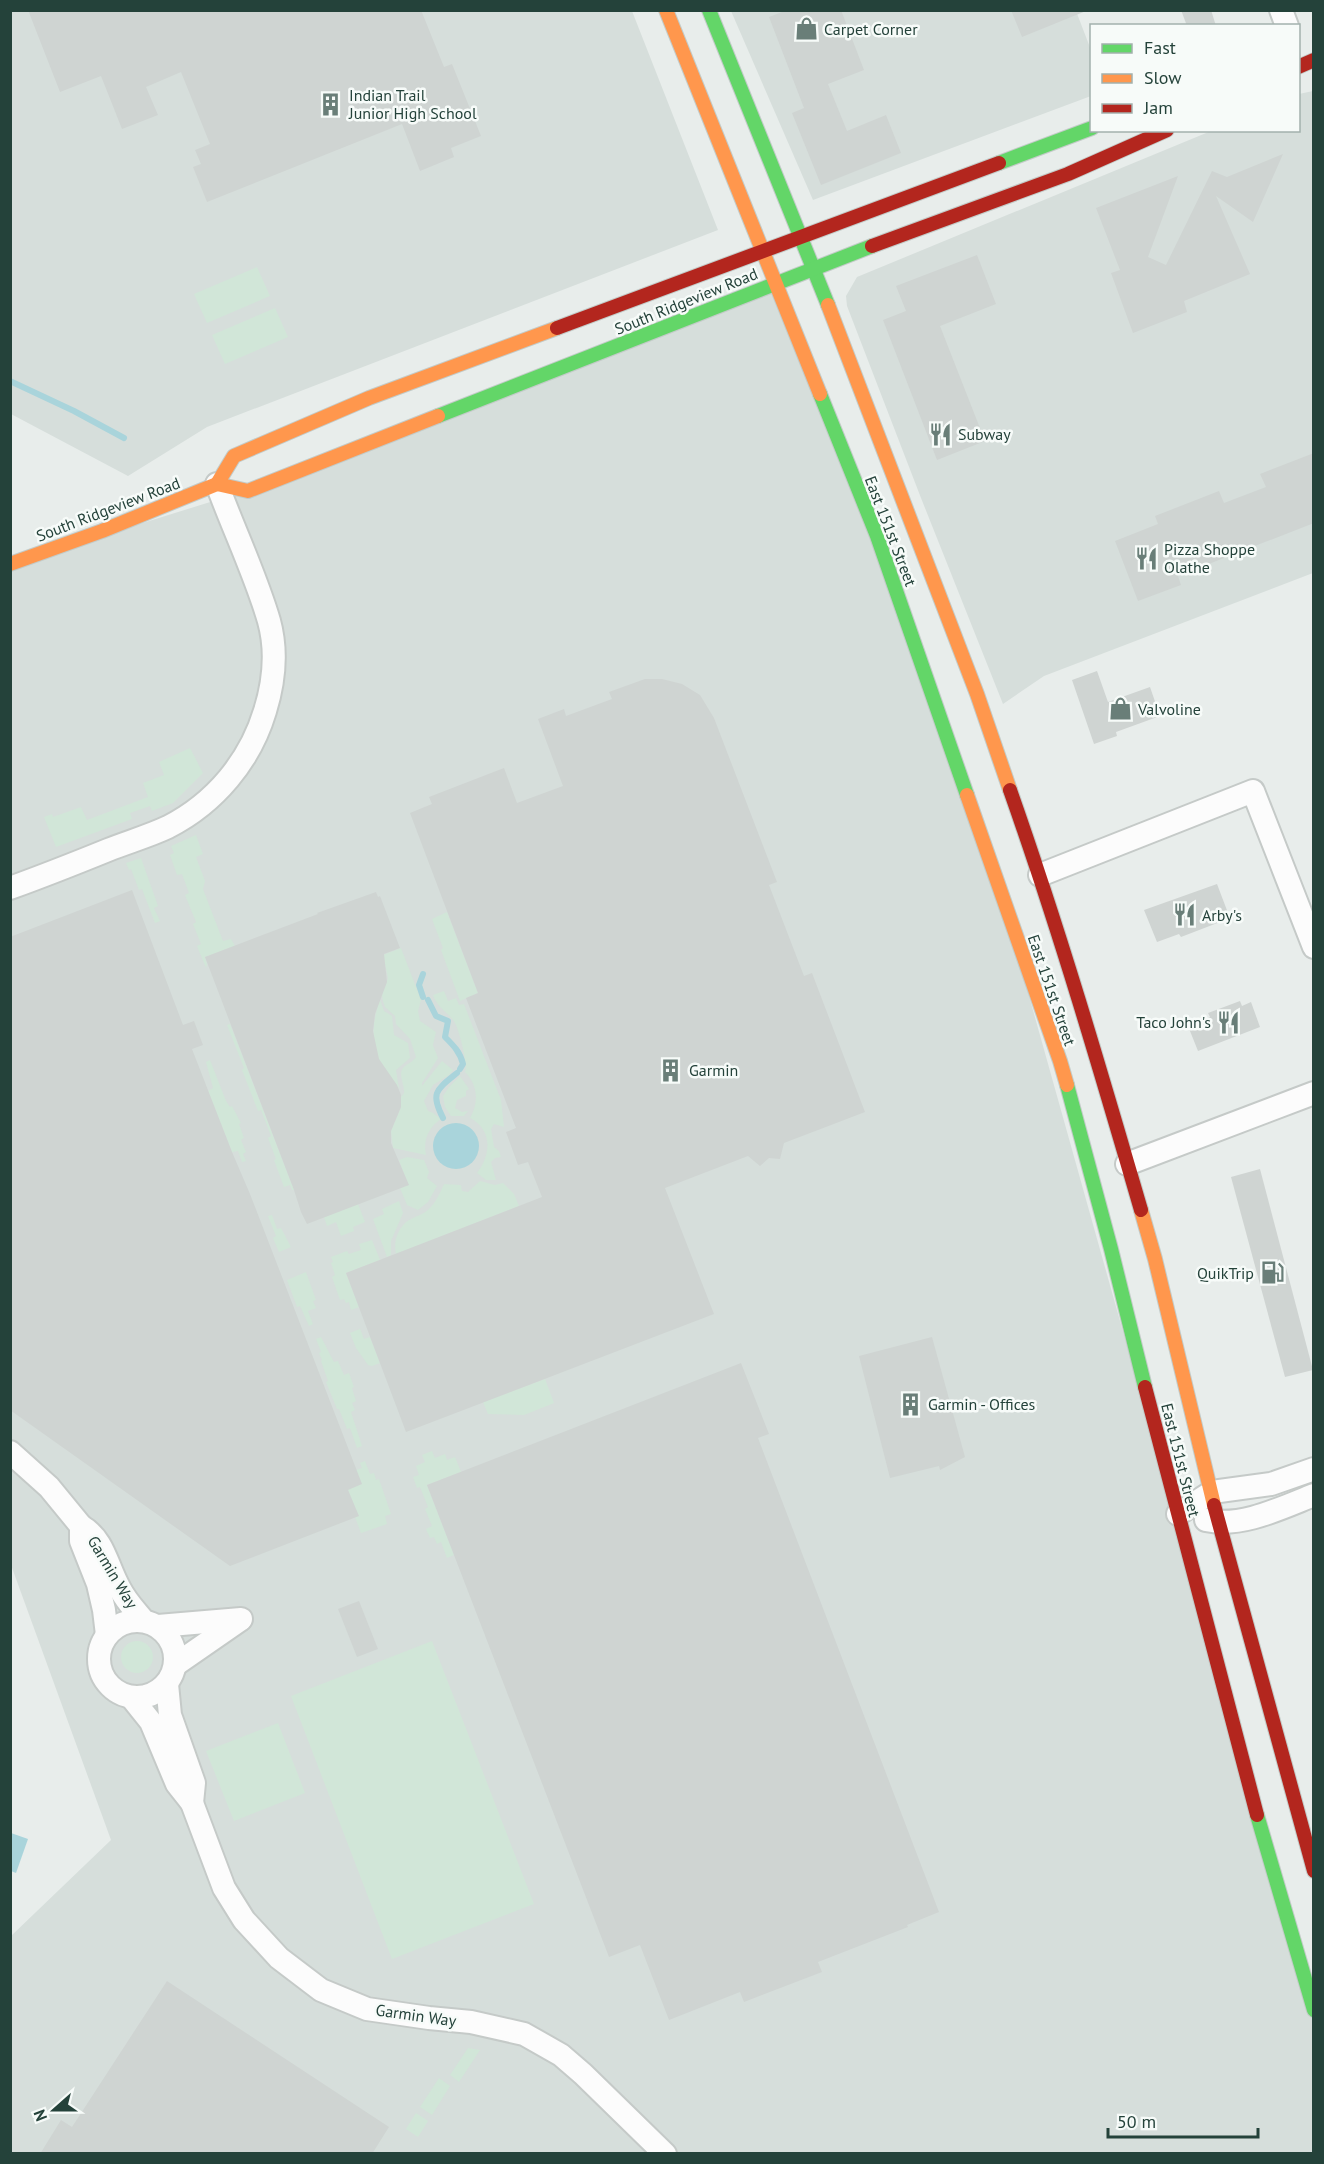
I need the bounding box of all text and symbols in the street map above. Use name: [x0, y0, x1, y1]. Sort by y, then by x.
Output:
shop icon: Carpet Corner: [793, 16, 819, 42]
place label: Carpet Corner: [824, 19, 918, 39]
legend: [1090, 24, 1300, 132]
text: Fast: [1144, 36, 1176, 59]
text: Slow: [1144, 66, 1182, 89]
place label: Indian Trail Junior High School: [348, 85, 477, 123]
building icon: Indian Trail Junior High School: [318, 91, 344, 117]
text: Jam: [1143, 96, 1173, 119]
street label: South Ridgeview Road: [612, 263, 760, 339]
restaurant icon: Subway: [927, 421, 953, 447]
place label: Subway: [958, 424, 1011, 444]
street label: South Ridgeview Road: [33, 472, 183, 546]
street label: East 151st Street: [861, 473, 921, 589]
place label: Pizza Shoppe Olathe: [1164, 539, 1255, 577]
restaurant icon: Pizza Shoppe Olathe: [1133, 545, 1159, 571]
shop icon: Valvoline: [1107, 696, 1133, 722]
place label: Valvoline: [1137, 699, 1201, 719]
restaurant icon: Arby's: [1171, 902, 1197, 928]
place label: Arby's: [1202, 905, 1242, 925]
street label: East 151st Street: [1024, 932, 1081, 1049]
restaurant icon: Taco John's: [1216, 1009, 1242, 1035]
place label: Taco John's: [1136, 1012, 1211, 1032]
building icon: Garmin: [658, 1057, 684, 1083]
place label: Garmin: [689, 1060, 738, 1080]
fuel station icon: QuikTrip: [1259, 1260, 1285, 1286]
place label: QuikTrip: [1197, 1263, 1254, 1283]
building icon: Garmin - Offices: [897, 1391, 923, 1417]
place label: Garmin - Offices: [928, 1394, 1036, 1414]
street label: East 151st Street: [1157, 1401, 1205, 1519]
street label: Garmin Way: [84, 1532, 143, 1612]
street label: Garmin Way: [374, 1999, 458, 2031]
north arrow: [24, 2080, 84, 2140]
scale bar: [1108, 2101, 1258, 2139]
text: N: [29, 2107, 51, 2124]
text: 50 m: [1117, 2110, 1156, 2133]

